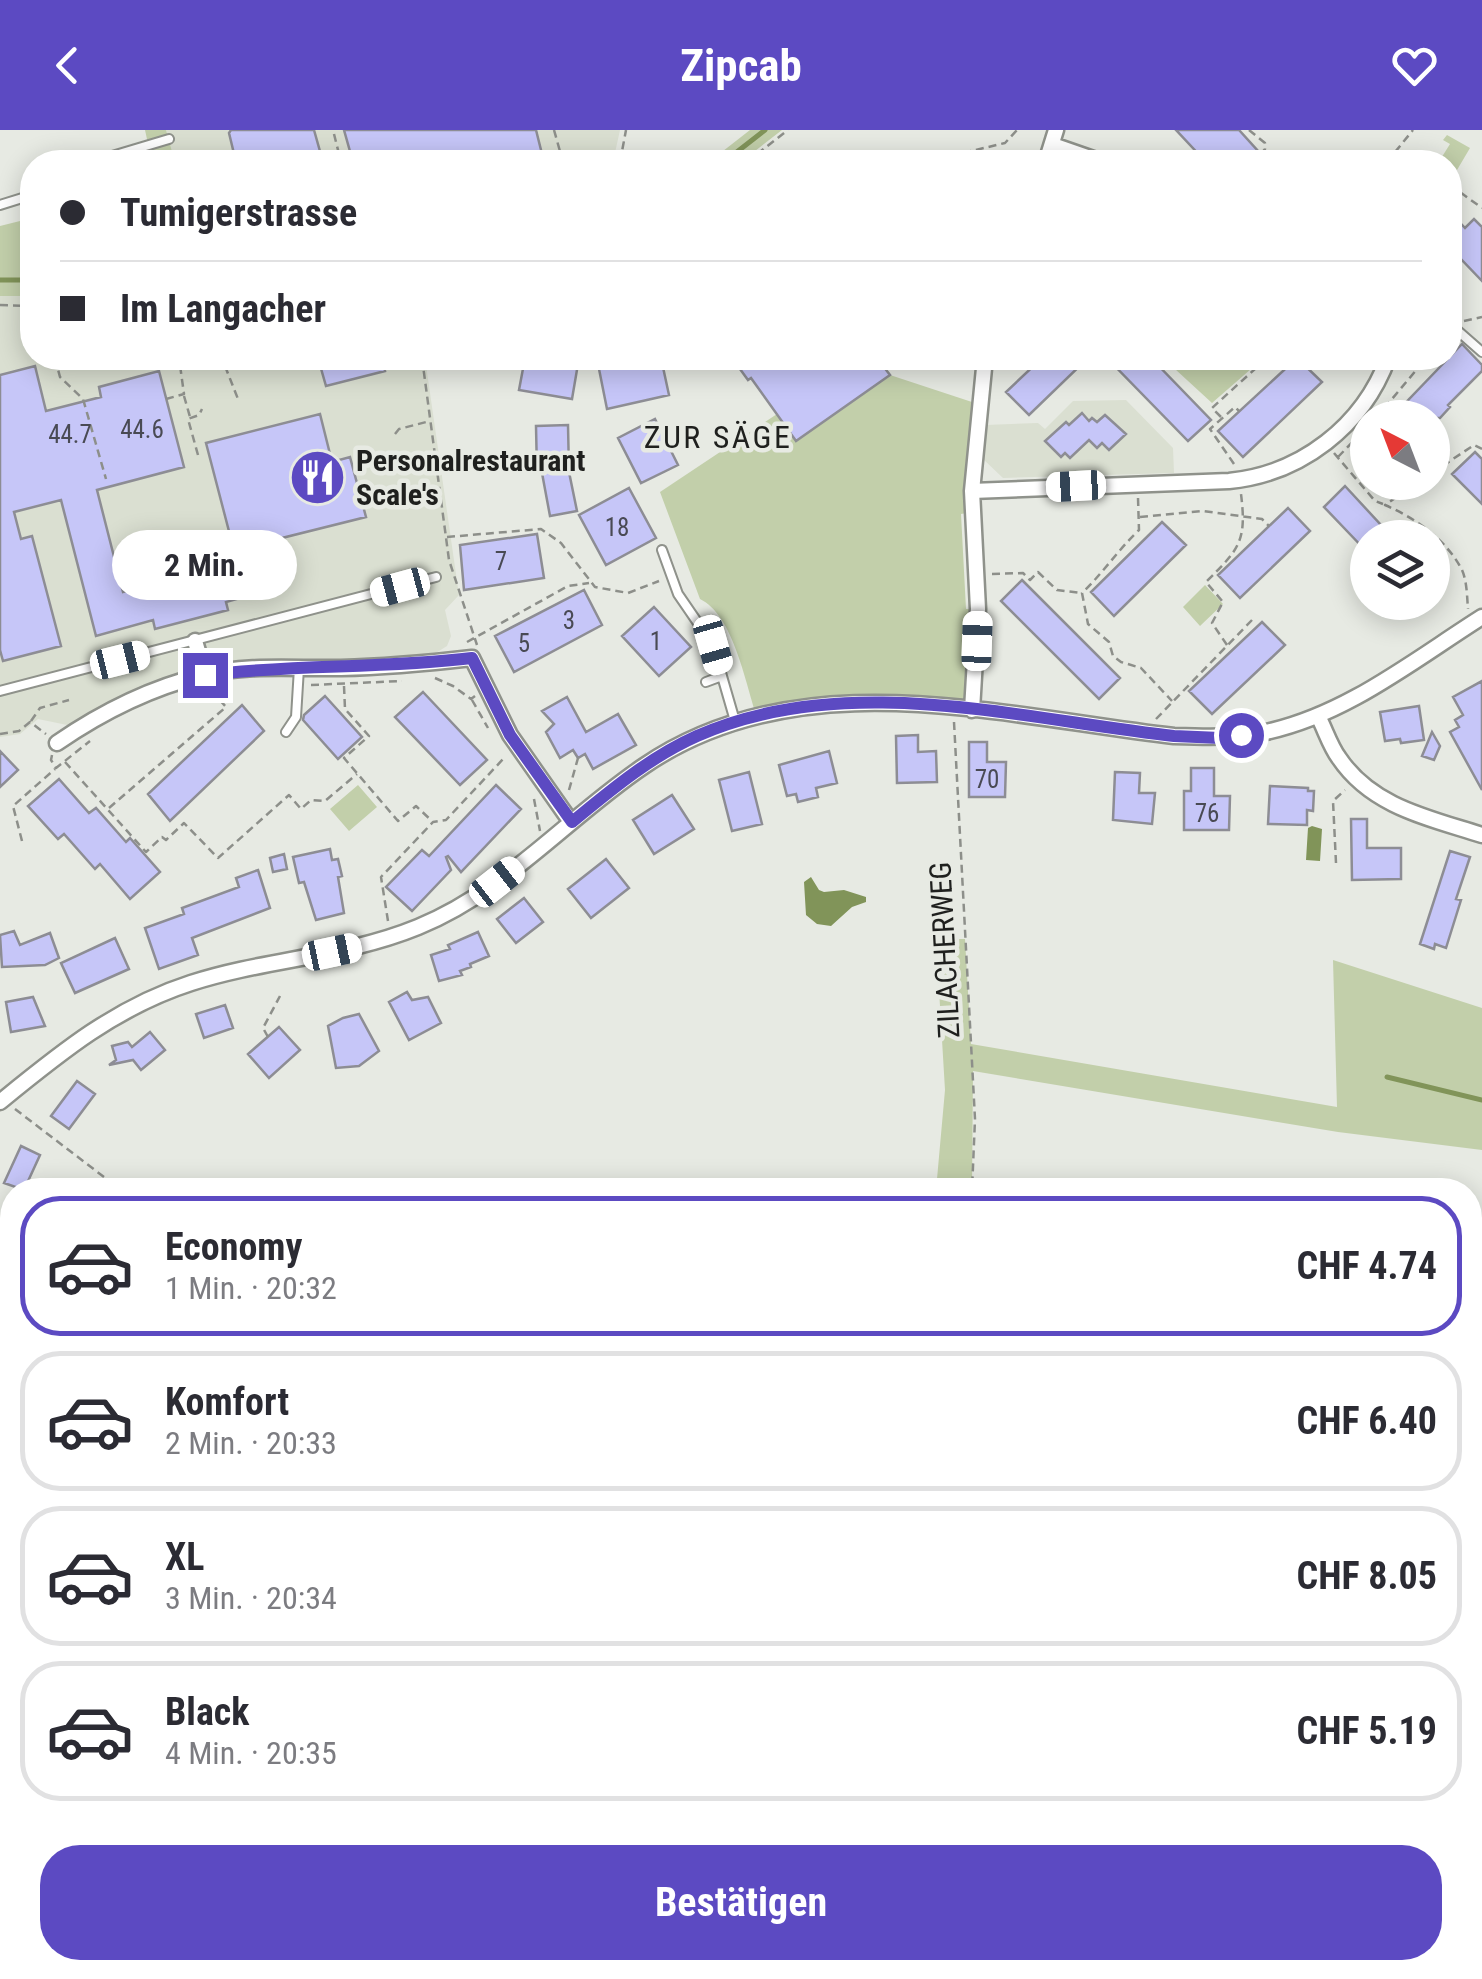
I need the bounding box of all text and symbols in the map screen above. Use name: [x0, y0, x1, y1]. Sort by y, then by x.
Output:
icon: back: [40, 38, 95, 93]
icon: heart: [1387, 38, 1442, 93]
text: Zipcab: [680, 39, 802, 92]
text: Tumigerstrasse: [120, 191, 357, 235]
text: Im Langacher: [120, 287, 326, 331]
north arrow: [1350, 400, 1450, 500]
map controls: [1350, 400, 1450, 620]
house number: 44.6: [120, 415, 164, 444]
district label: ZUR SÄGE: [644, 418, 792, 456]
house number: 44.7: [48, 420, 92, 449]
place label: Personalrestaurant Scale's: [356, 443, 585, 512]
restaurant icon: Personalrestaurant Scale's: [287, 448, 347, 508]
car: [1045, 469, 1107, 503]
house number: 18: [605, 513, 629, 542]
button: layers: [1350, 520, 1450, 620]
callout: 2 Min.: [112, 530, 298, 600]
text: 2 Min.: [164, 546, 245, 584]
house number: 7: [495, 547, 507, 576]
car: [367, 565, 433, 609]
house number: 3: [563, 606, 575, 635]
car: [961, 610, 993, 672]
car: [690, 612, 736, 678]
house number: 1: [650, 627, 662, 656]
house number: 5: [518, 629, 530, 658]
car: [87, 638, 153, 682]
route end: [183, 653, 228, 698]
route start: [1219, 713, 1264, 758]
house number: 70: [975, 765, 999, 794]
house number: 76: [1195, 799, 1219, 828]
car: [464, 852, 530, 912]
street label: ZILACHERWEG: [922, 861, 967, 1039]
car: [300, 931, 364, 973]
icon: car: [45, 1221, 135, 1311]
text: Economy: [165, 1225, 302, 1269]
text: CHF 4.74: [1297, 1244, 1437, 1288]
text: 1 Min. · 20:32: [165, 1269, 337, 1307]
icon: car: [45, 1376, 135, 1466]
text: Komfort: [165, 1380, 289, 1424]
text: CHF 6.40: [1297, 1399, 1437, 1443]
text: 2 Min. · 20:33: [165, 1424, 337, 1462]
icon: car: [45, 1531, 135, 1621]
text: XL: [165, 1535, 204, 1579]
text: CHF 8.05: [1297, 1554, 1437, 1598]
text: 3 Min. · 20:34: [165, 1579, 337, 1617]
icon: car: [45, 1686, 135, 1776]
text: Black: [165, 1690, 249, 1734]
text: CHF 5.19: [1297, 1709, 1437, 1753]
text: 4 Min. · 20:35: [165, 1734, 337, 1772]
button: Bestätigen: [40, 1845, 1442, 1960]

